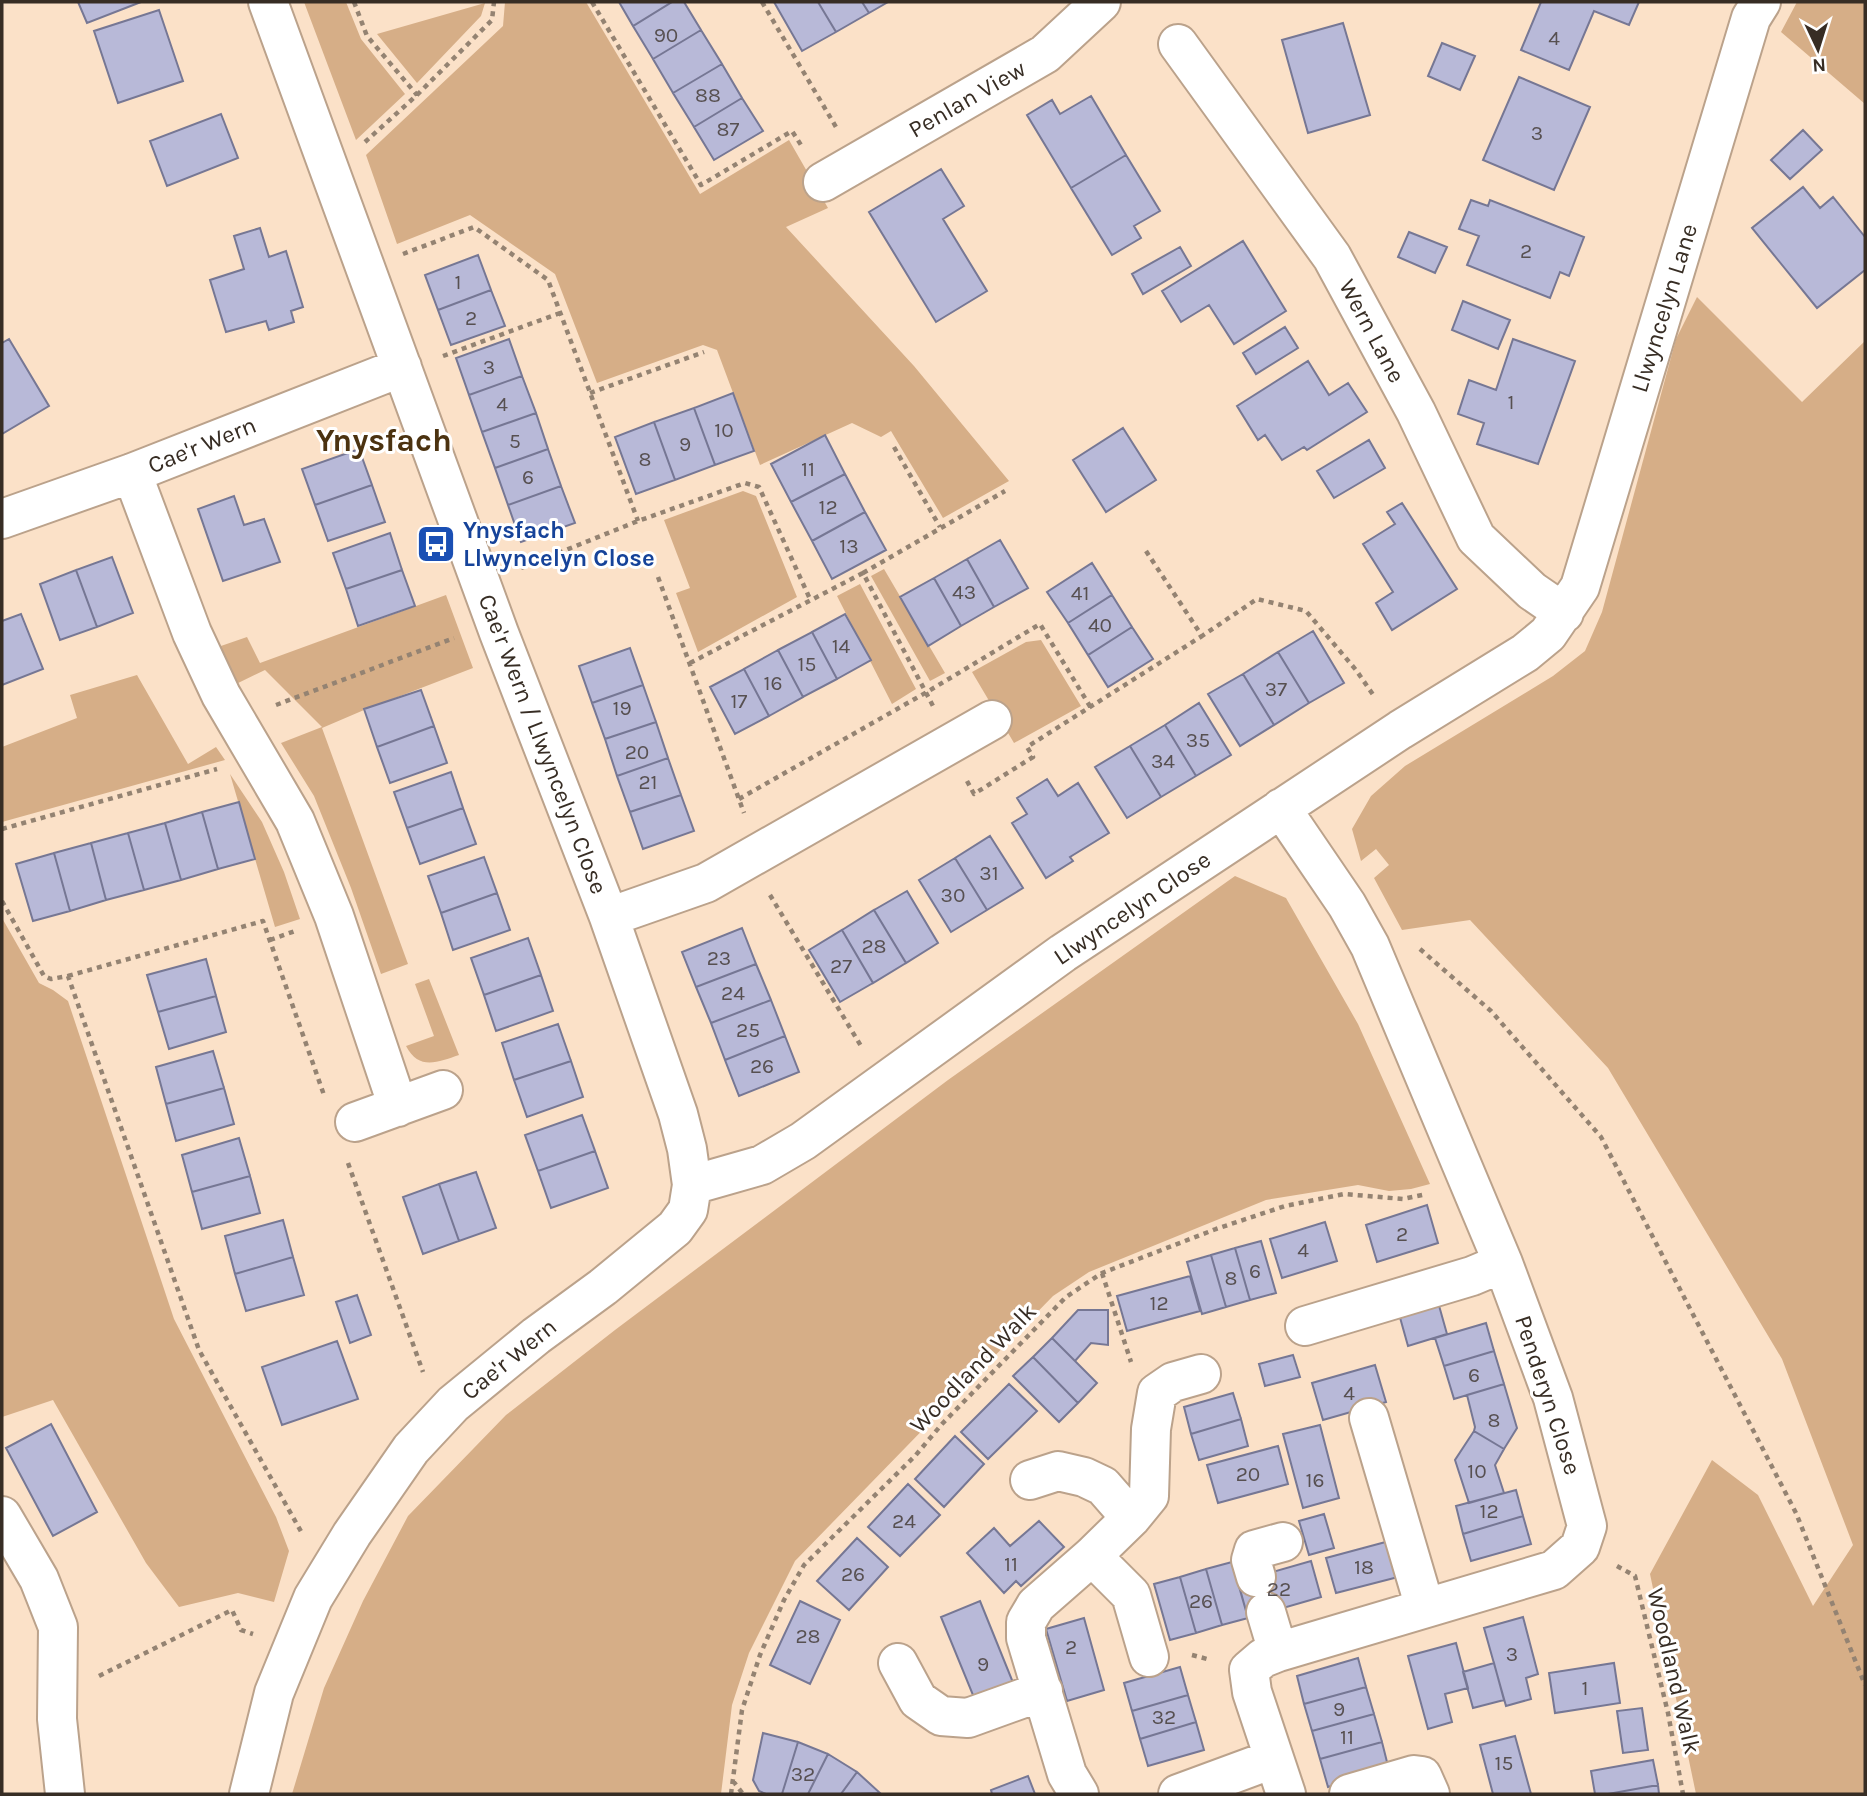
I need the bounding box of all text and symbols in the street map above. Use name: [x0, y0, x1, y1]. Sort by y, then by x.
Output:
north arrow: [1783, 14, 1853, 84]
house number: 90: [654, 23, 678, 47]
house number: 4: [1548, 26, 1560, 50]
street label: Penlan View: [903, 54, 1031, 144]
text: N: [1812, 54, 1827, 76]
house number: 88: [695, 83, 721, 107]
house number: 87: [717, 117, 740, 141]
house number: 3: [1531, 121, 1543, 145]
street label: Llwyncelyn Lane: [1625, 220, 1703, 396]
house number: 2: [1520, 239, 1532, 263]
house number: 1: [455, 270, 461, 294]
street label: Wern Lane: [1333, 274, 1411, 388]
house number: 2: [465, 306, 477, 330]
house number: 3: [483, 355, 495, 379]
house number: 1: [1508, 390, 1514, 414]
house number: 4: [496, 392, 508, 416]
street label: Cae'r Wern: [144, 411, 260, 479]
house number: 10: [714, 418, 734, 442]
district label: Ynysfach: [316, 422, 452, 459]
house number: 5: [509, 429, 521, 453]
house number: 9: [679, 432, 691, 456]
house number: 8: [639, 447, 651, 471]
house number: 11: [801, 457, 815, 481]
house number: 6: [522, 465, 534, 489]
house number: 12: [818, 495, 838, 519]
place label: Ynysfach Llwyncelyn Close: [463, 516, 655, 572]
bus stop icon: Ynysfach Llwyncelyn Close: [415, 523, 457, 565]
house number: 13: [839, 534, 859, 558]
house number: 43: [952, 580, 976, 604]
house number: 41: [1071, 581, 1089, 605]
street label: Cae'r Wern / Llwyncelyn Close: [473, 590, 613, 898]
house number: 40: [1088, 613, 1112, 637]
house number: 14: [832, 634, 851, 658]
house number: 15: [798, 652, 816, 676]
house number: 16: [764, 671, 782, 695]
house number: 37: [1265, 677, 1287, 701]
house number: 17: [731, 689, 748, 713]
house number: 19: [612, 696, 632, 720]
house number: 35: [1186, 728, 1210, 752]
house number: 20: [625, 740, 649, 764]
house number: 34: [1151, 749, 1175, 773]
house number: 21: [638, 770, 658, 794]
street label: Llwyncelyn Close: [1048, 845, 1216, 971]
house number: 31: [979, 861, 999, 885]
house number: 30: [941, 883, 965, 907]
house number: 28: [861, 934, 887, 958]
house number: 23: [707, 946, 731, 970]
house number: 27: [830, 954, 852, 978]
house number: 24: [721, 981, 745, 1005]
house number: 25: [736, 1018, 760, 1042]
house number: 26: [750, 1054, 774, 1078]
house number: 2: [1396, 1222, 1408, 1246]
house number: 4: [1297, 1238, 1309, 1262]
house number: 6: [1249, 1259, 1261, 1283]
house number: 8: [1225, 1266, 1237, 1290]
house number: 12: [1149, 1291, 1169, 1315]
street label: Woodland Walk: [904, 1297, 1042, 1439]
street label: Cae'r Wern: [456, 1312, 562, 1406]
street label: Penderyn Close: [1509, 1312, 1587, 1478]
house number: 6: [1468, 1363, 1480, 1387]
house number: 4: [1343, 1381, 1355, 1405]
house number: 8: [1488, 1408, 1500, 1432]
house number: 10: [1467, 1459, 1487, 1483]
house number: 20: [1236, 1462, 1260, 1486]
house number: 16: [1306, 1468, 1324, 1492]
house number: 12: [1479, 1499, 1499, 1523]
house number: 24: [892, 1509, 916, 1533]
house number: 11: [1004, 1552, 1018, 1576]
house number: 18: [1354, 1555, 1374, 1579]
house number: 26: [841, 1562, 865, 1586]
house number: 22: [1267, 1577, 1291, 1601]
street label: Woodland Walk: [1641, 1585, 1707, 1757]
house number: 26: [1189, 1589, 1213, 1613]
house number: 28: [795, 1624, 821, 1648]
house number: 2: [1065, 1635, 1077, 1659]
house number: 3: [1506, 1642, 1518, 1666]
house number: 9: [977, 1652, 989, 1676]
house number: 1: [1582, 1676, 1588, 1700]
house number: 9: [1333, 1697, 1345, 1721]
house number: 32: [1152, 1705, 1176, 1729]
house number: 11: [1340, 1725, 1354, 1749]
house number: 15: [1495, 1751, 1513, 1775]
house number: 32: [791, 1762, 815, 1786]

